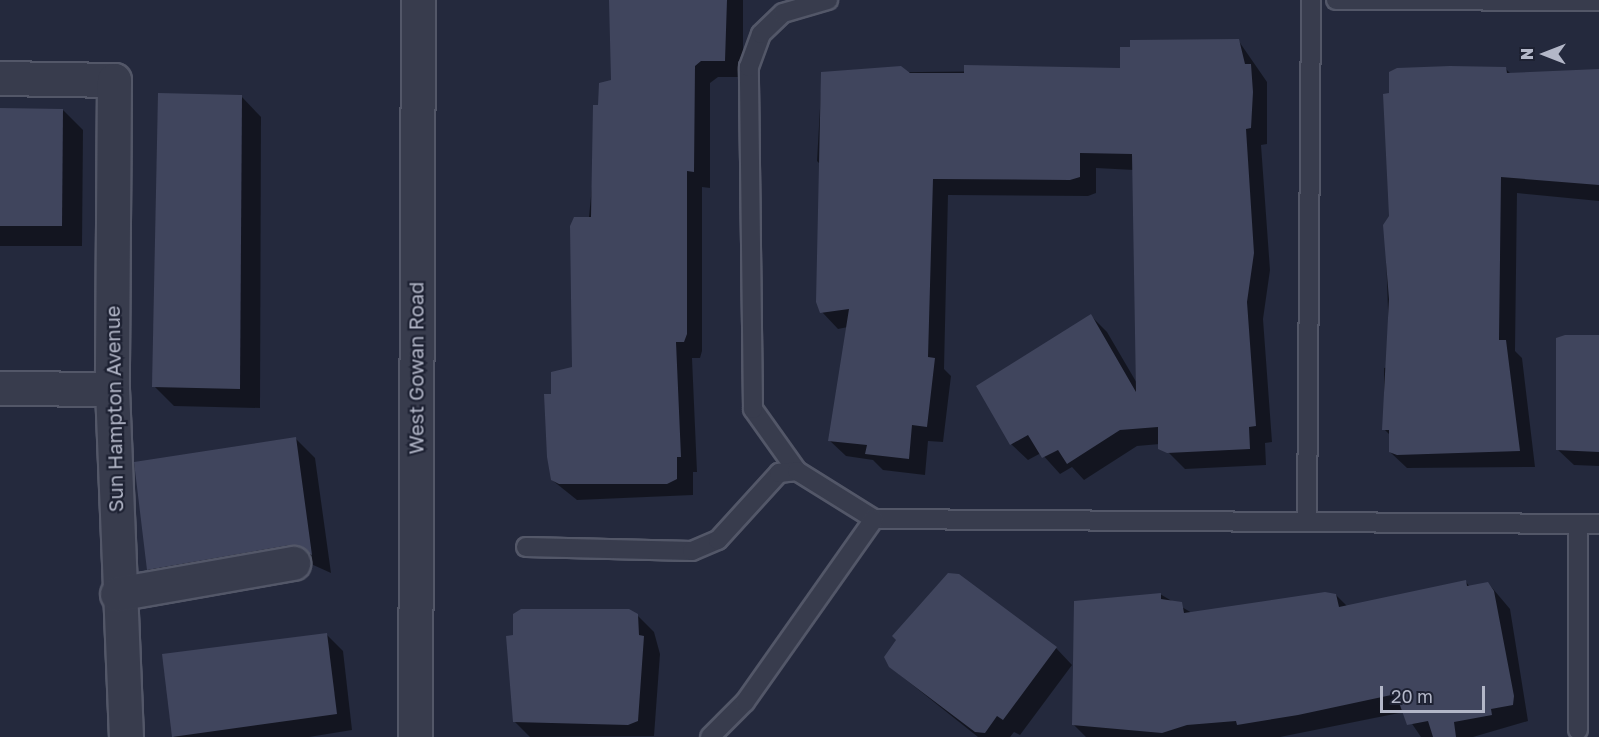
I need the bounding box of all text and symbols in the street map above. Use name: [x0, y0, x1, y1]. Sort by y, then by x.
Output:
north arrow: [1515, 24, 1575, 84]
text: N: [1517, 48, 1537, 60]
street label: West Gowan Road: [404, 282, 428, 454]
street label: Sun Hampton Avenue: [100, 306, 128, 512]
scale bar: [1383, 674, 1488, 712]
text: 20 m: [1391, 685, 1433, 707]

